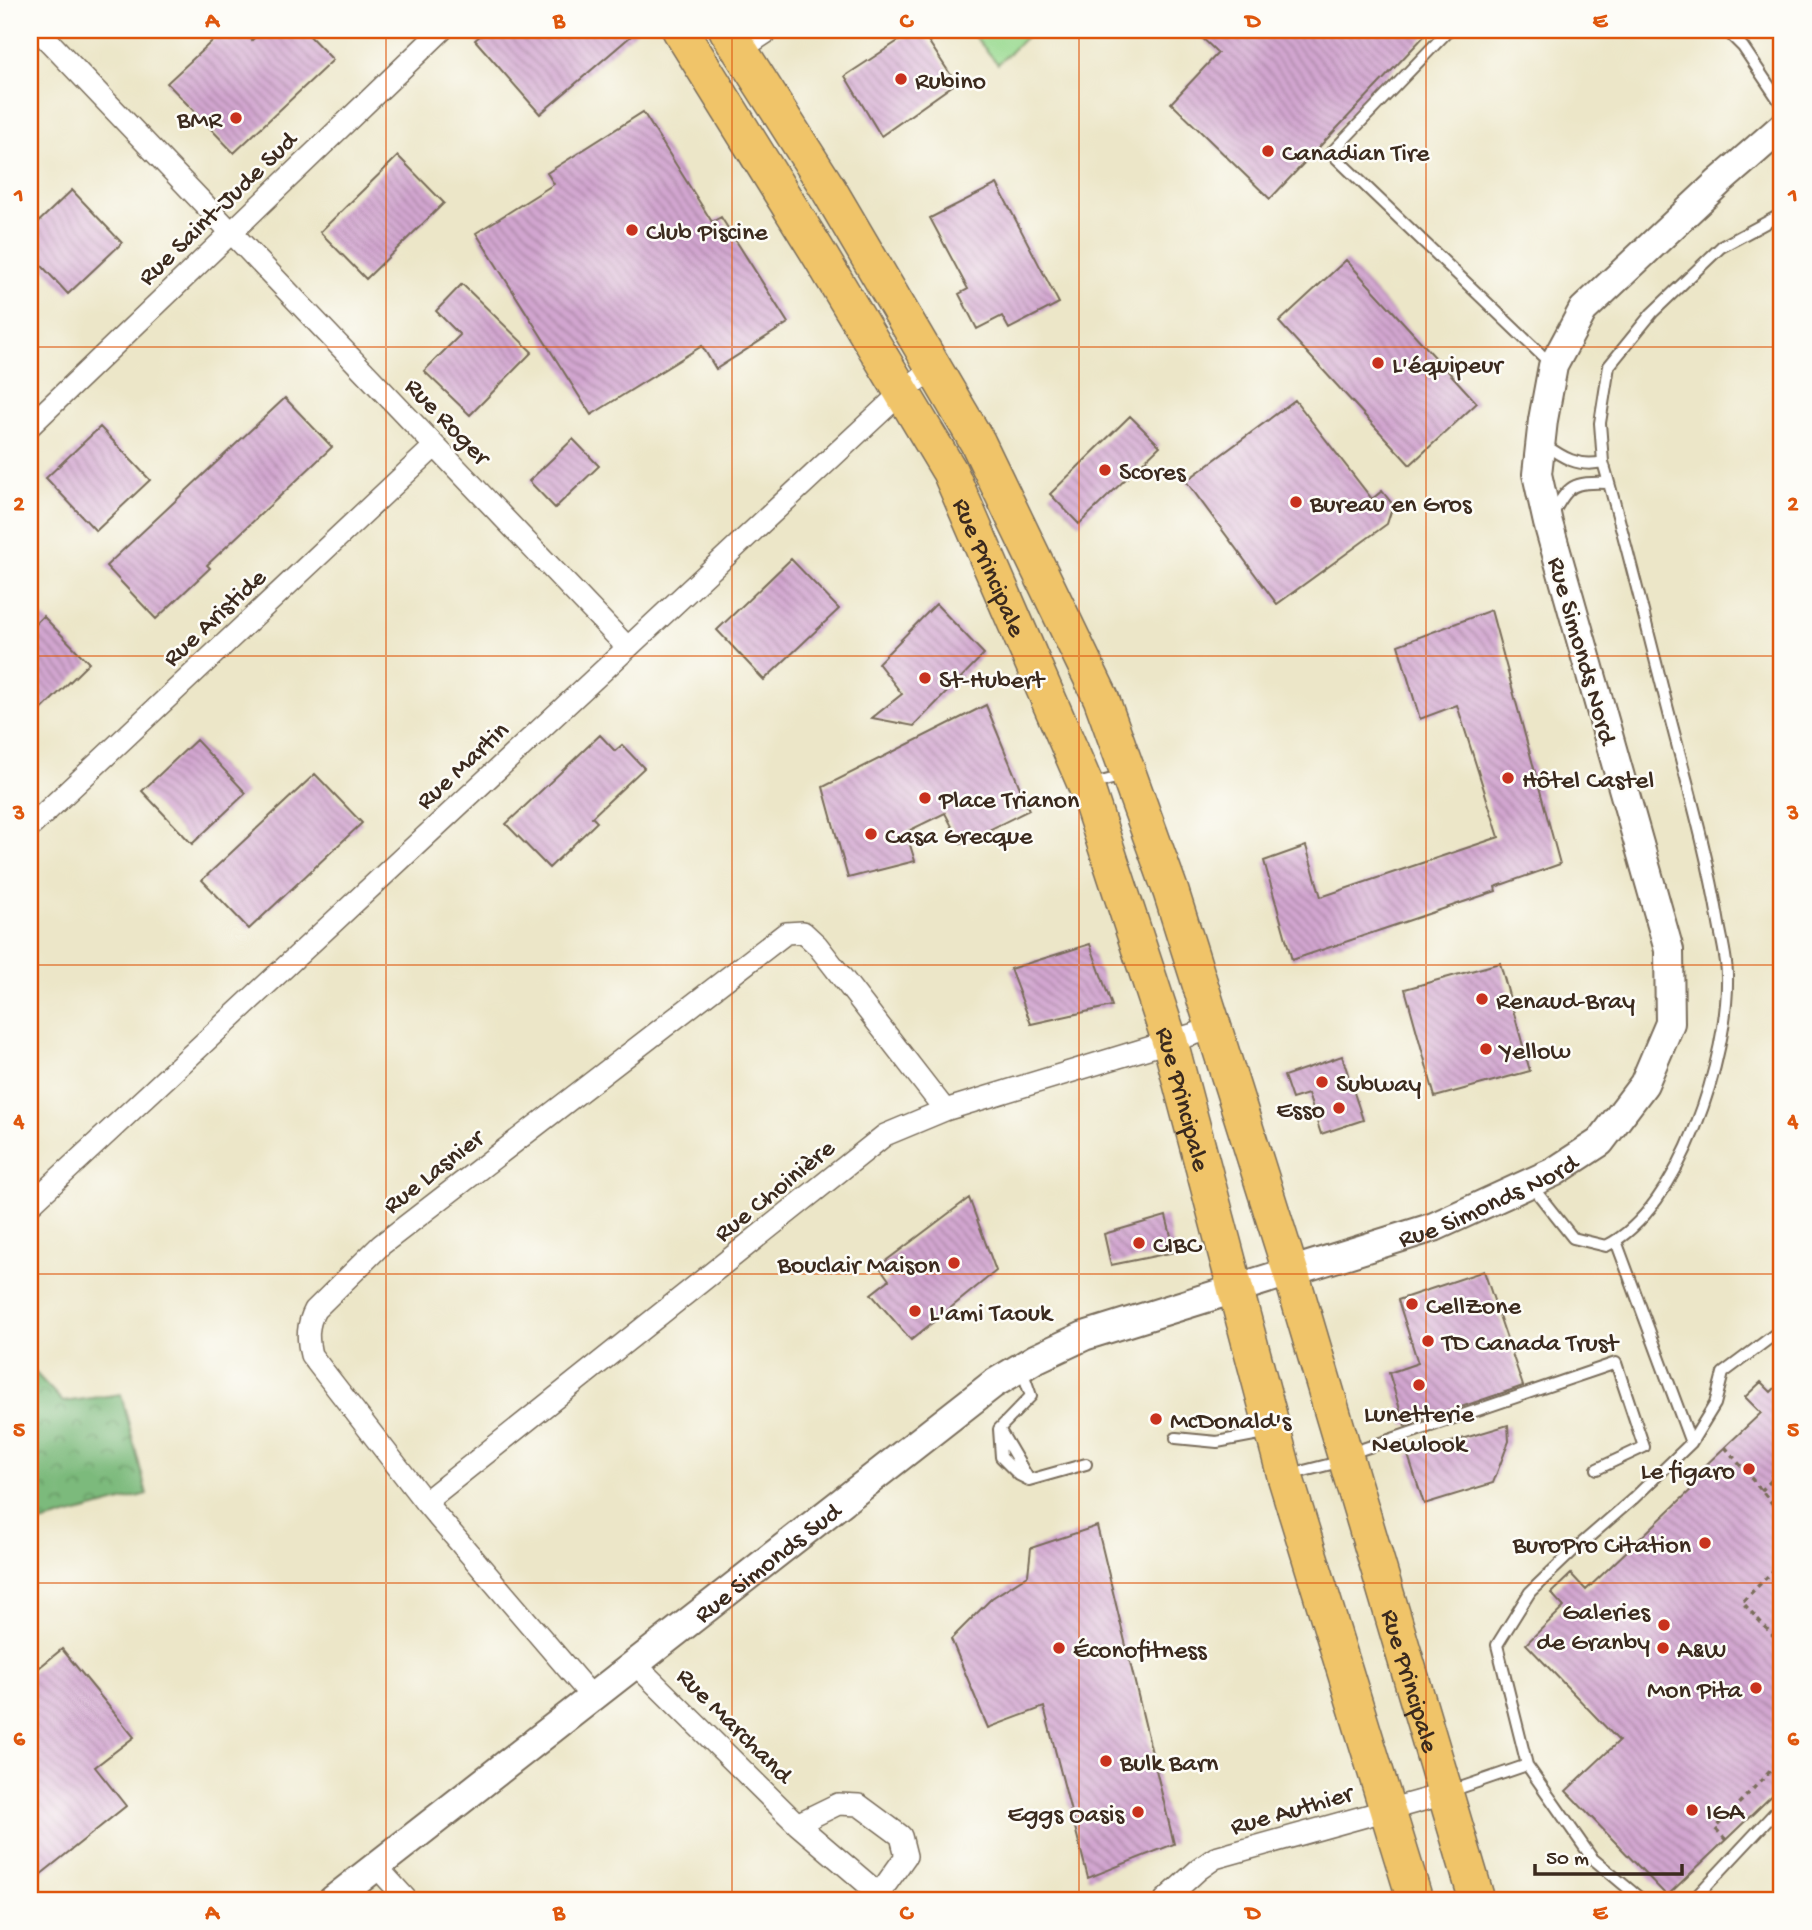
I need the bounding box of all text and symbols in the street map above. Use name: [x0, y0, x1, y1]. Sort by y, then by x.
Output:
text: A: [204, 9, 220, 36]
text: B: [552, 9, 566, 36]
text: C: [900, 9, 915, 36]
text: D: [1244, 9, 1262, 36]
text: E: [1593, 9, 1609, 36]
place label: Rubino: [915, 68, 986, 99]
marker: Rubino: [893, 71, 909, 87]
place label: BMR: [176, 107, 223, 138]
marker: BMR: [228, 110, 244, 126]
street label: Rue Saint-Jude Sud: [133, 125, 306, 294]
place label: Canadian Tire: [1282, 140, 1430, 171]
marker: Canadian Tire: [1260, 143, 1276, 159]
text: 1: [13, 183, 24, 210]
text: 1: [1787, 183, 1798, 210]
place label: Club Piscine: [646, 219, 768, 250]
marker: Club Piscine: [624, 222, 640, 238]
place label: L'équipeur: [1392, 352, 1505, 383]
marker: L'équipeur: [1370, 355, 1386, 371]
street label: Rue Roger: [396, 373, 497, 475]
place label: Scores: [1119, 459, 1187, 490]
marker: Scores: [1097, 462, 1113, 478]
place label: Bureau en Gros: [1309, 491, 1473, 522]
text: 2: [13, 492, 25, 519]
text: 2: [1787, 492, 1799, 519]
street label: Rue Principale: [943, 494, 1031, 643]
marker: Bureau en Gros: [1288, 494, 1304, 510]
street label: Rue Simonds Nord: [1538, 554, 1622, 750]
street label: Rue Aristide: [158, 563, 275, 675]
place label: St-Hubert: [939, 667, 1046, 698]
marker: St-Hubert: [917, 670, 933, 686]
street label: Rue Martin: [411, 716, 517, 818]
place label: Hôtel Castel: [1522, 767, 1654, 798]
marker: Hôtel Castel: [1500, 770, 1516, 786]
place label: Place Trianon: [938, 787, 1080, 818]
marker: Place Trianon: [917, 790, 933, 806]
text: 3: [12, 801, 25, 828]
text: 3: [1786, 801, 1799, 828]
place label: Casa Grecque: [885, 823, 1033, 854]
marker: Casa Grecque: [863, 826, 879, 842]
place label: Renaud-Bray: [1496, 988, 1635, 1019]
marker: Renaud-Bray: [1474, 991, 1490, 1007]
street label: Rue Principale: [1146, 1024, 1215, 1176]
place label: Yellow: [1498, 1038, 1571, 1069]
marker: Yellow: [1478, 1041, 1494, 1057]
place label: Subway: [1336, 1071, 1422, 1102]
marker: Subway: [1314, 1074, 1330, 1090]
place label: Esso: [1276, 1097, 1325, 1128]
marker: Esso: [1331, 1100, 1347, 1116]
text: 4: [13, 1109, 25, 1136]
text: 4: [1787, 1109, 1799, 1136]
street label: Rue Lasnier: [378, 1123, 494, 1223]
street label: Rue Choinière: [709, 1134, 843, 1251]
street label: Rue Simonds Nord: [1395, 1149, 1587, 1257]
place label: CIBC: [1153, 1232, 1203, 1263]
marker: CIBC: [1131, 1235, 1147, 1251]
place label: Bouclair Maison: [776, 1252, 941, 1283]
marker: Bouclair Maison: [946, 1255, 962, 1271]
place label: CellZone: [1426, 1293, 1522, 1324]
marker: CellZone: [1404, 1296, 1420, 1312]
place label: L'ami Taouk: [929, 1300, 1054, 1331]
marker: L'ami Taouk: [907, 1303, 923, 1319]
place label: TD Canada Trust: [1440, 1330, 1620, 1361]
marker: TD Canada Trust: [1420, 1333, 1436, 1349]
marker: Lunetterie Newlook: [1411, 1377, 1427, 1393]
place label: Lunetterie Newlook: [1364, 1401, 1475, 1462]
place label: McDonald's: [1170, 1408, 1293, 1439]
marker: McDonald's: [1148, 1411, 1164, 1427]
text: 5: [13, 1418, 25, 1445]
text: 5: [1787, 1418, 1799, 1445]
place label: Le figaro: [1640, 1458, 1735, 1489]
marker: Le figaro: [1741, 1461, 1757, 1477]
street label: Rue Simonds Sud: [689, 1497, 850, 1632]
place label: BuroPro Citation: [1512, 1532, 1692, 1563]
marker: BuroPro Citation: [1697, 1535, 1713, 1551]
place label: Galeries de Granby: [1536, 1599, 1651, 1660]
street label: Rue Principale: [1372, 1606, 1444, 1757]
marker: Galeries de Granby: [1656, 1617, 1672, 1633]
place label: Éconofitness: [1073, 1637, 1208, 1668]
place label: A&W: [1677, 1637, 1726, 1668]
marker: Éconofitness: [1051, 1640, 1067, 1656]
marker: A&W: [1655, 1640, 1671, 1656]
street label: Rue Marchand: [668, 1663, 799, 1793]
place label: Mon Pita: [1647, 1677, 1744, 1708]
marker: Mon Pita: [1748, 1680, 1764, 1696]
text: 6: [13, 1727, 26, 1754]
text: 6: [1787, 1727, 1800, 1754]
place label: Bulk Barn: [1119, 1750, 1219, 1781]
marker: Bulk Barn: [1098, 1753, 1114, 1769]
street label: Rue Authier: [1228, 1779, 1360, 1845]
place label: IGA: [1706, 1799, 1746, 1830]
place label: Eggs Oasis: [1008, 1801, 1125, 1832]
marker: IGA: [1684, 1802, 1700, 1818]
marker: Eggs Oasis: [1130, 1804, 1146, 1820]
scale bar: [1535, 1832, 1682, 1876]
text: 50 m: [1546, 1848, 1589, 1873]
text: A: [204, 1901, 220, 1928]
text: B: [552, 1901, 566, 1928]
text: C: [900, 1901, 915, 1928]
text: D: [1244, 1901, 1262, 1928]
text: E: [1593, 1901, 1609, 1928]

